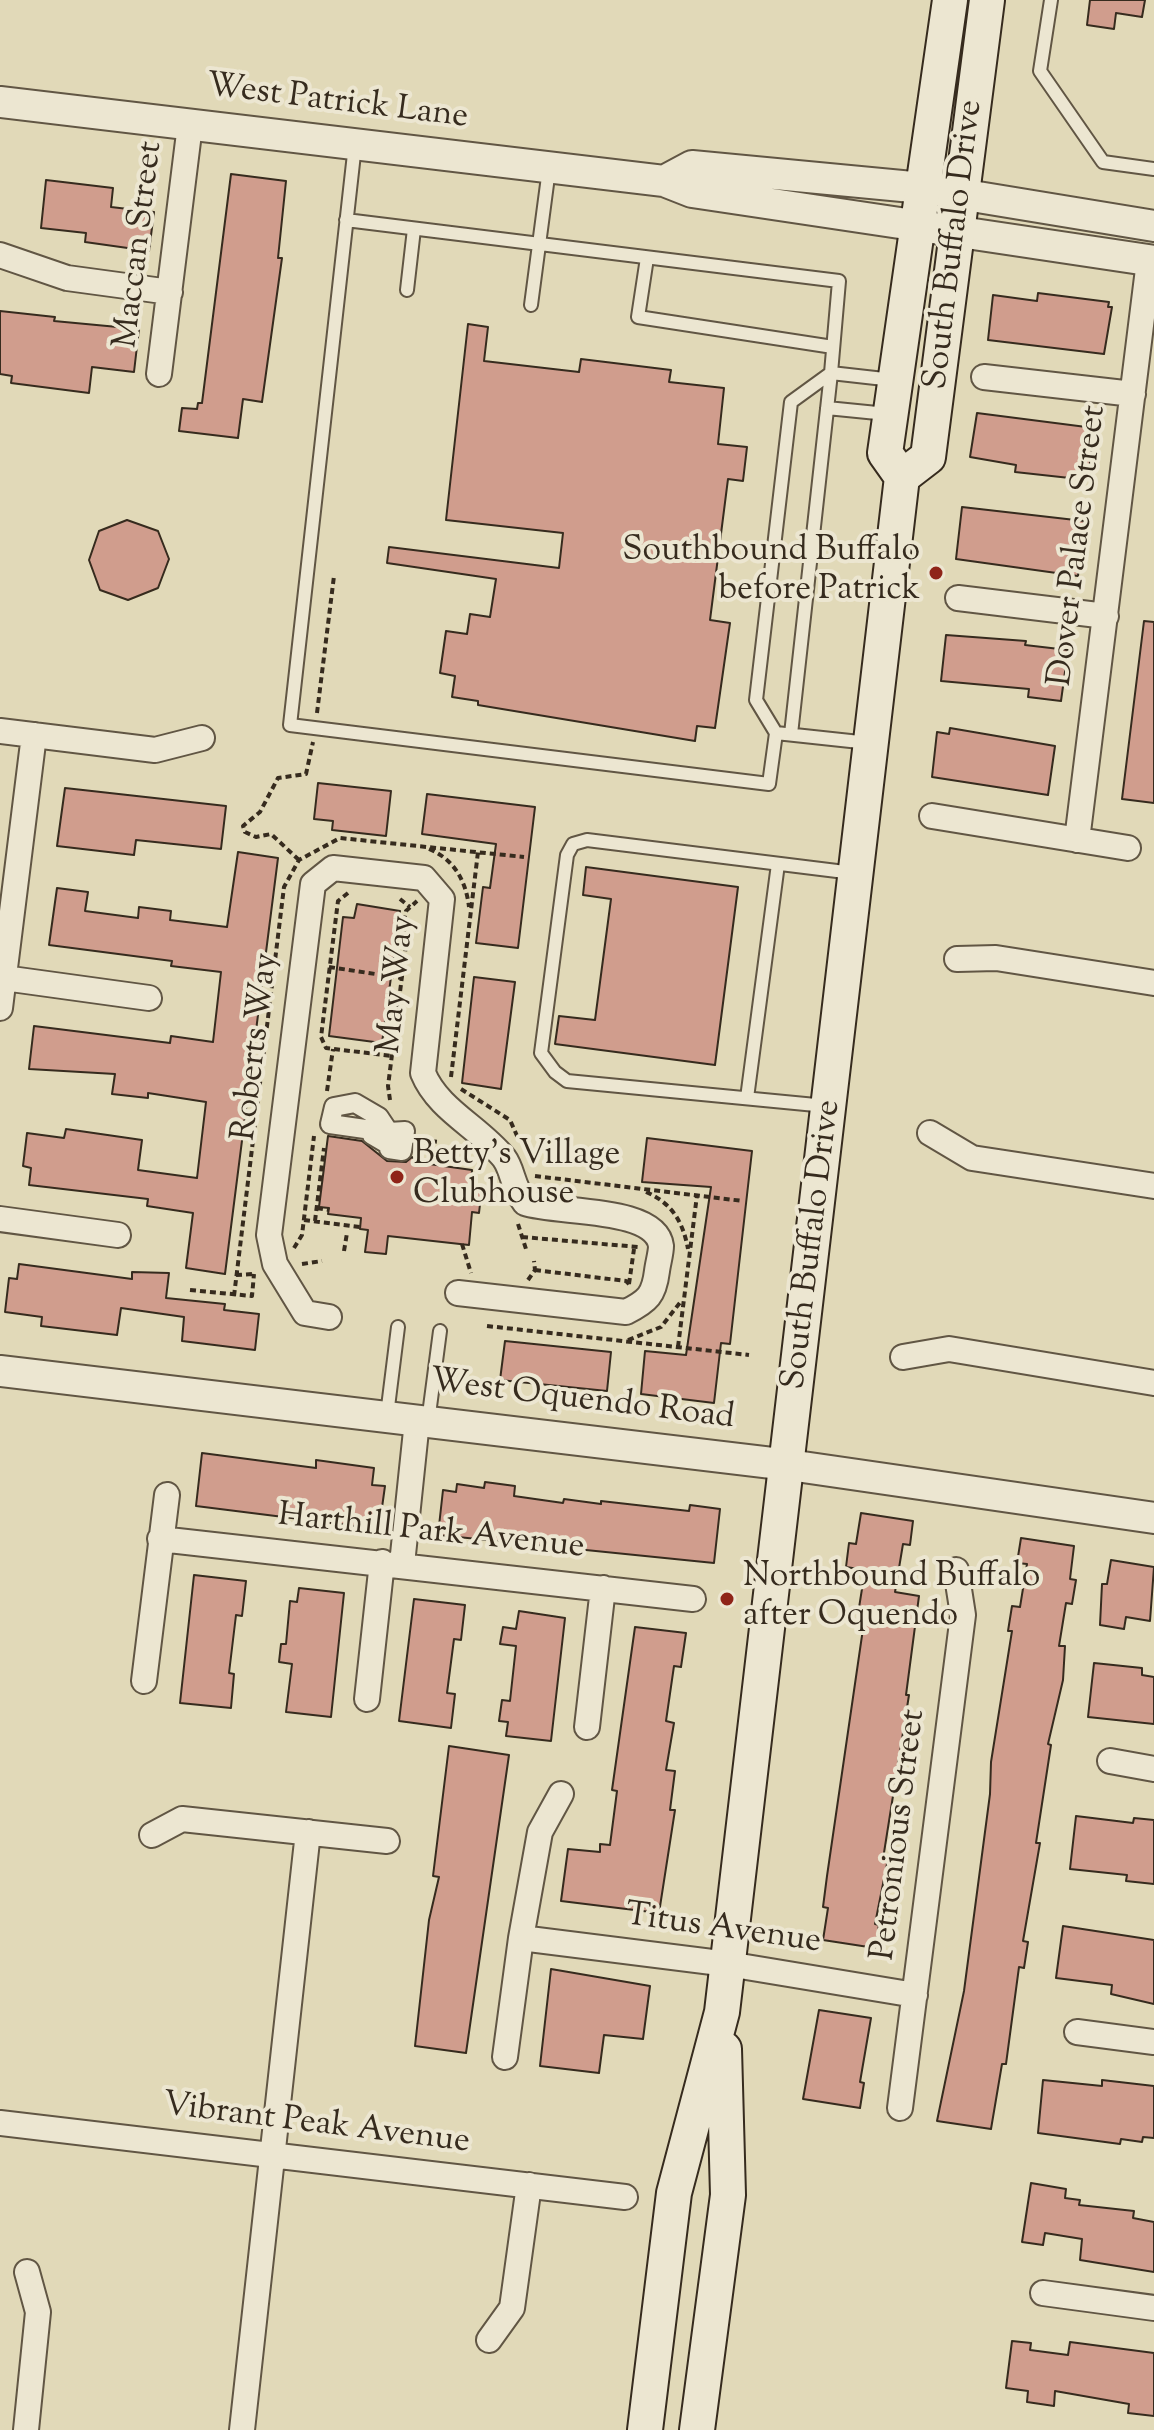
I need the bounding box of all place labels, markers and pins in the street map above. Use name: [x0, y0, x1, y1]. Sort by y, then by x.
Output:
place label: Southbound Buffalo before Patrick: [622, 533, 920, 612]
marker: Southbound Buffalo before Patrick: [927, 564, 945, 582]
place label: Betty's Village Clubhouse: [413, 1137, 620, 1216]
marker: Betty's Village Clubhouse: [388, 1168, 406, 1186]
place label: Northbound Buffalo after Oquendo: [743, 1559, 1040, 1638]
marker: Northbound Buffalo after Oquendo: [718, 1590, 736, 1608]

